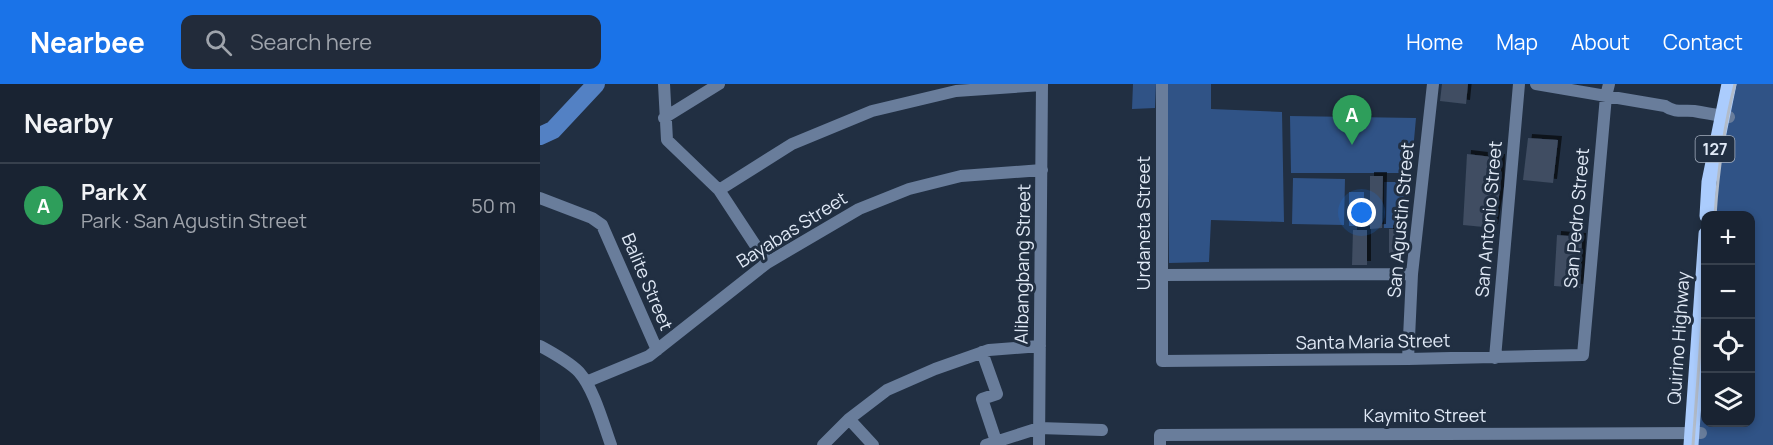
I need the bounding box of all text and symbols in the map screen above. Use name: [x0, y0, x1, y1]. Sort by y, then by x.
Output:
search box: [181, 15, 601, 69]
text: Nearbee: [30, 23, 145, 61]
icon: search: [202, 26, 235, 59]
text: Search here: [250, 27, 372, 57]
text: Home: [1406, 28, 1463, 56]
text: Map: [1496, 28, 1538, 56]
text: About: [1571, 28, 1630, 56]
text: Contact: [1663, 28, 1743, 56]
pin: A: [1332, 95, 1372, 145]
text: Nearby: [24, 105, 113, 141]
road number: 127: [1696, 136, 1734, 162]
street label: San Antonio Street: [1469, 140, 1507, 298]
street label: San Agustin Street: [1381, 141, 1419, 299]
street label: San Pedro Street: [1558, 147, 1594, 289]
street label: Urdaneta Street: [1131, 156, 1155, 290]
text: Park X: [81, 177, 147, 207]
street label: Alibangbang Street: [1009, 184, 1035, 344]
street label: Bayabas Street: [732, 186, 851, 273]
text: A: [37, 192, 50, 219]
text: 50 m: [471, 192, 516, 219]
your location: [1347, 198, 1376, 227]
text: Park · San Agustin Street: [81, 207, 307, 234]
map controls: [1701, 211, 1755, 427]
button: +: [1701, 211, 1755, 265]
street label: Balite Street: [617, 229, 679, 334]
button: −: [1701, 265, 1755, 319]
street label: Quirino Highway: [1661, 270, 1695, 405]
button: locate: [1701, 319, 1755, 373]
street label: Santa Maria Street: [1295, 328, 1451, 354]
button: layers: [1701, 373, 1755, 427]
street label: Kaymito Street: [1363, 403, 1487, 427]

